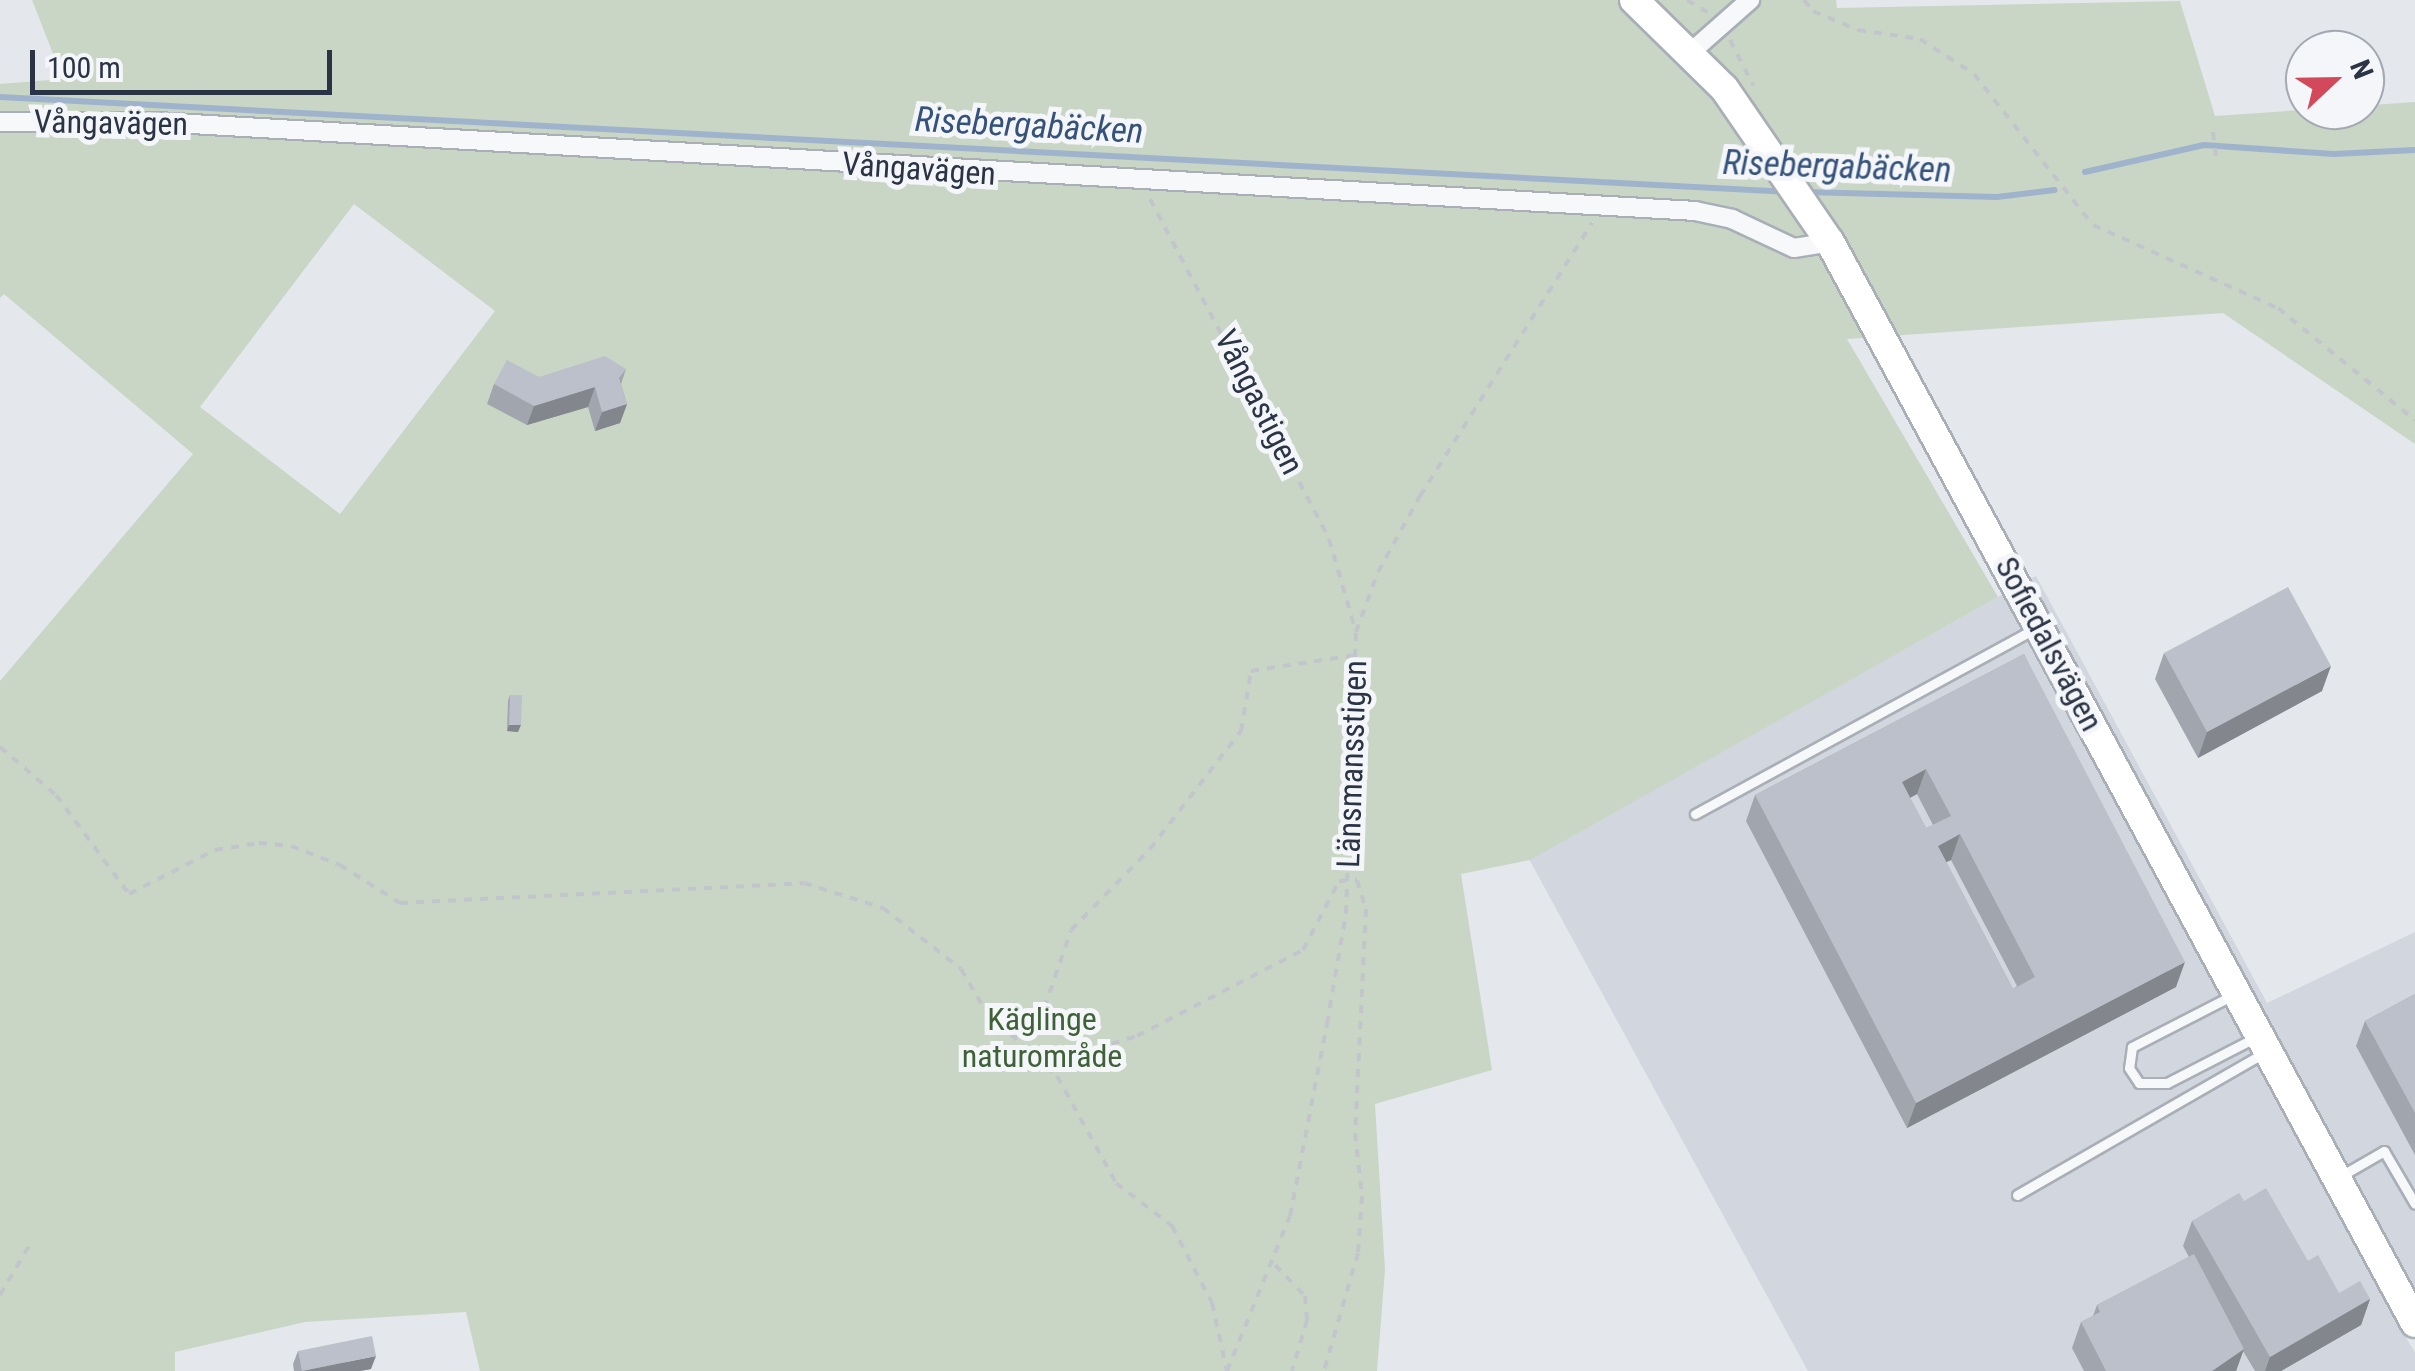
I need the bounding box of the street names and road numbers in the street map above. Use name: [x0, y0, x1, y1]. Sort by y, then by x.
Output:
street label: Vångavägen: [34, 102, 188, 144]
street label: Vångavägen: [841, 144, 997, 194]
street label: Vångastigen: [1206, 323, 1312, 481]
street label: Sofiedalsvägen: [1987, 550, 2111, 738]
street label: Länsmansstigen: [1329, 659, 1375, 869]

